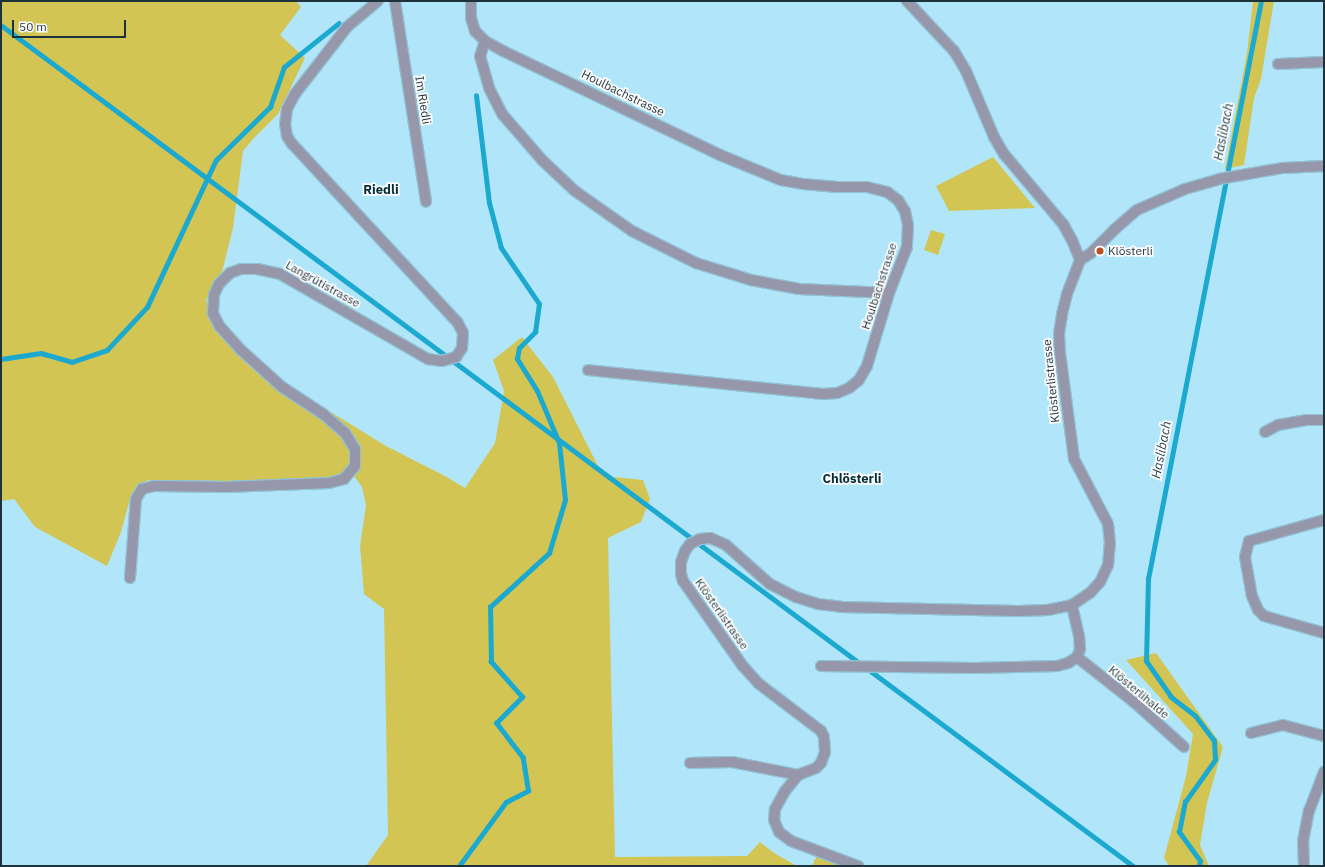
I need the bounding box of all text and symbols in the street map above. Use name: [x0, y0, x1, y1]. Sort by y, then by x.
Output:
scale bar: [14, 12, 128, 38]
text: 50 m: [19, 19, 47, 34]
street label: Houlbachstrasse: [579, 67, 667, 119]
street label: Im Riedli: [412, 75, 434, 125]
water label: Haslibach: [1211, 102, 1237, 162]
district label: Riedli: [363, 182, 399, 198]
street label: Houlbachstrasse: [858, 241, 900, 331]
place label: Klösterli: [1108, 244, 1153, 258]
marker: Klösterli: [1095, 246, 1105, 256]
street label: Langrütistrasse: [283, 258, 363, 310]
street label: Klösterlistrasse: [1039, 339, 1063, 423]
water label: Haslibach: [1149, 420, 1175, 480]
district label: Chlösterli: [822, 471, 882, 487]
street label: Klösterlistrasse: [692, 576, 752, 652]
street label: Klösterlihalde: [1106, 662, 1172, 722]

